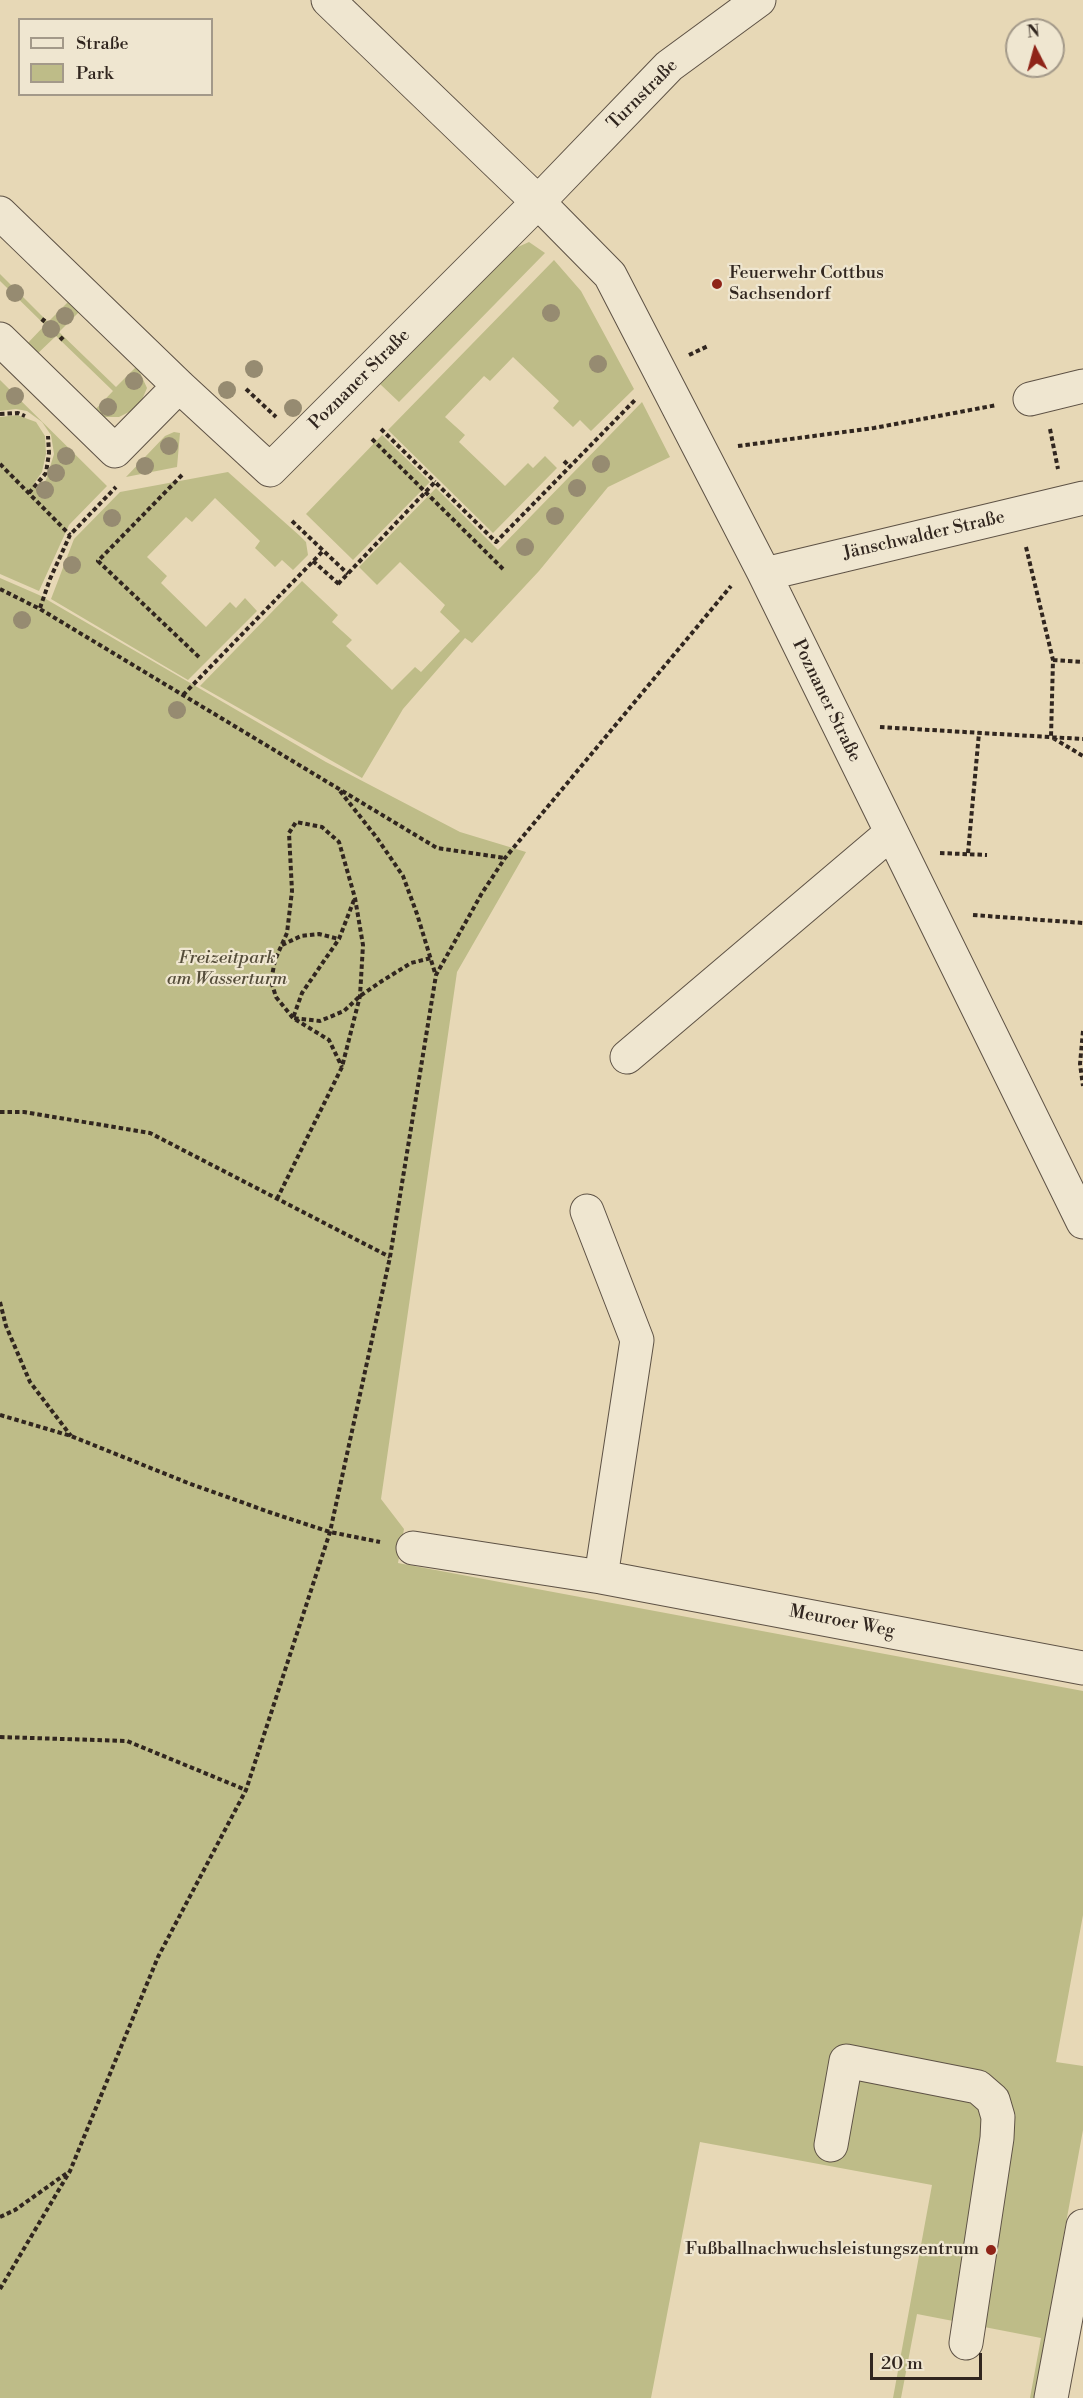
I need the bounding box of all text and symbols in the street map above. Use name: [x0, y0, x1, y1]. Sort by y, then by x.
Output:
legend: [18, 18, 213, 96]
north arrow: [1005, 18, 1065, 78]
text: N: [1026, 21, 1041, 43]
text: Straße: [76, 32, 129, 55]
street label: Turnstraße: [603, 55, 683, 135]
text: Park: [76, 62, 113, 85]
place label: Feuerwehr Cottbus Sachsendorf: [729, 263, 884, 306]
marker: Feuerwehr Cottbus Sachsendorf: [710, 277, 724, 291]
street label: Poznaner Straße: [305, 325, 415, 435]
street label: Jänschwalder Straße: [841, 507, 1007, 565]
street label: Poznaner Straße: [787, 636, 865, 766]
park label: Freizeitpark am Wasserturm: [167, 948, 287, 990]
street label: Meuroer Weg: [787, 1601, 897, 1643]
place label: Fußballnachwuchsleistungszentrum: [685, 2239, 979, 2261]
marker: Fußballnachwuchsleistungszentrum: [984, 2243, 998, 2257]
scale bar: [873, 2341, 986, 2379]
text: 20 m: [881, 2352, 923, 2375]

